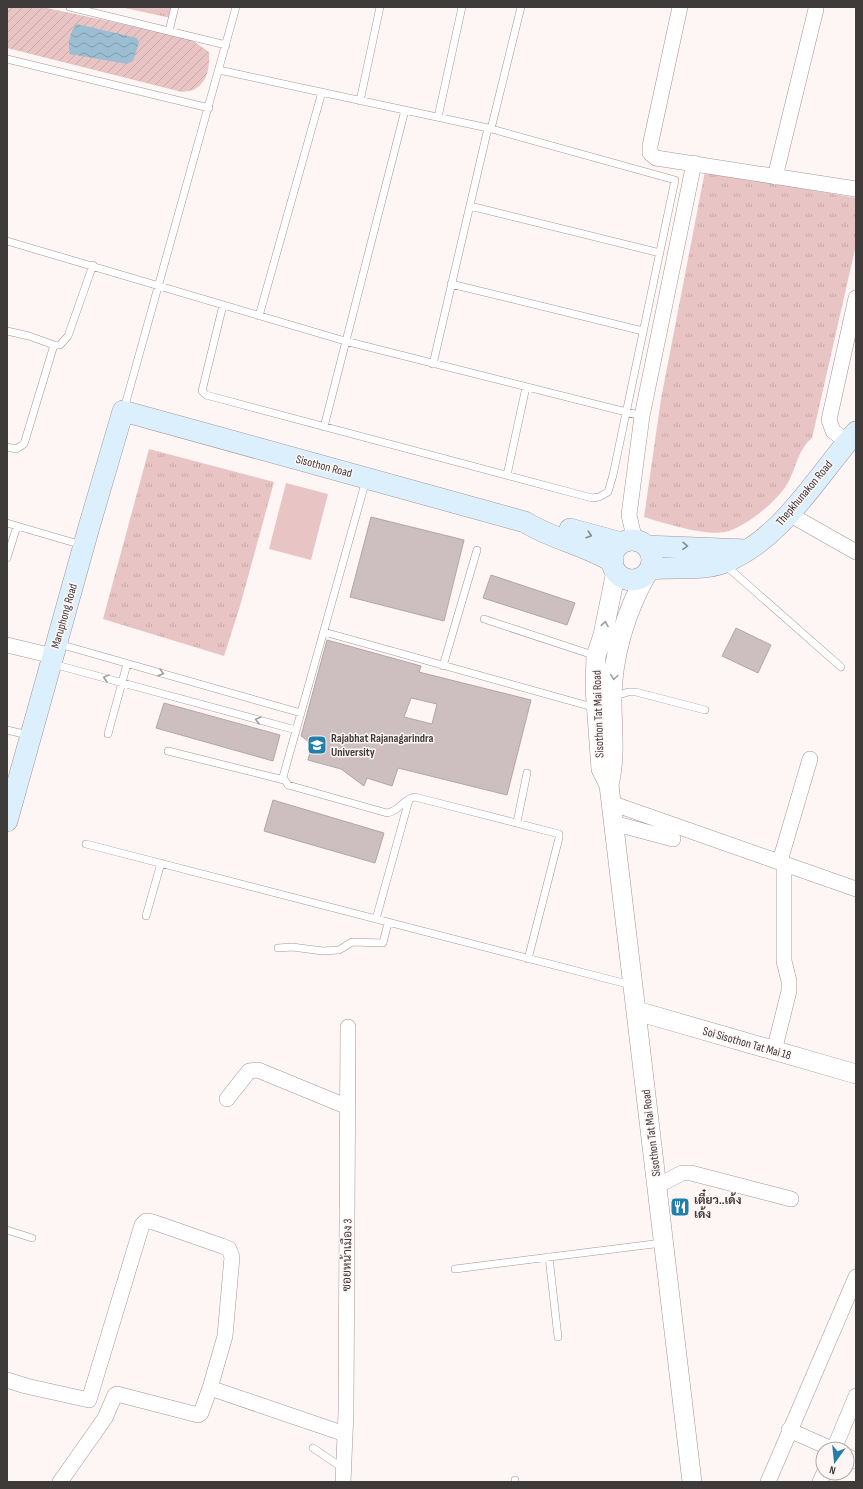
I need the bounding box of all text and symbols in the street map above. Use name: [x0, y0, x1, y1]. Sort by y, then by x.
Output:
street label: Sisothon Road: [294, 452, 354, 481]
street label: Thepkhunakon Road: [773, 458, 836, 529]
one-way arrow: [586, 530, 593, 539]
one-way arrow: [682, 542, 688, 551]
street label: Maruphong Road: [48, 582, 81, 650]
one-way arrow: [600, 621, 608, 627]
one-way arrow: [158, 669, 165, 677]
street label: Sisothon Tat Mai Road: [589, 670, 608, 758]
one-way arrow: [610, 673, 619, 680]
one-way arrow: [103, 674, 110, 683]
one-way arrow: [255, 716, 262, 725]
place label: Rajabhat Rajanagarindra University: [331, 731, 434, 760]
school or university icon: Rajabhat Rajanagarindra University: [306, 734, 328, 756]
street label: Soi Sisothon Tat Mai 18: [701, 1024, 793, 1063]
street label: Sisothon Tat Mai Road: [639, 1089, 664, 1177]
place label: เตี๋ยว..เด้ง เด้ง: [694, 1189, 742, 1222]
restaurant icon: เตี๋ยว..เด้ง เด้ง: [669, 1196, 691, 1218]
street label: ซอยหน้าเมือง 3: [339, 1218, 356, 1292]
north arrow: [815, 1441, 855, 1481]
text: N: [828, 1463, 837, 1477]

